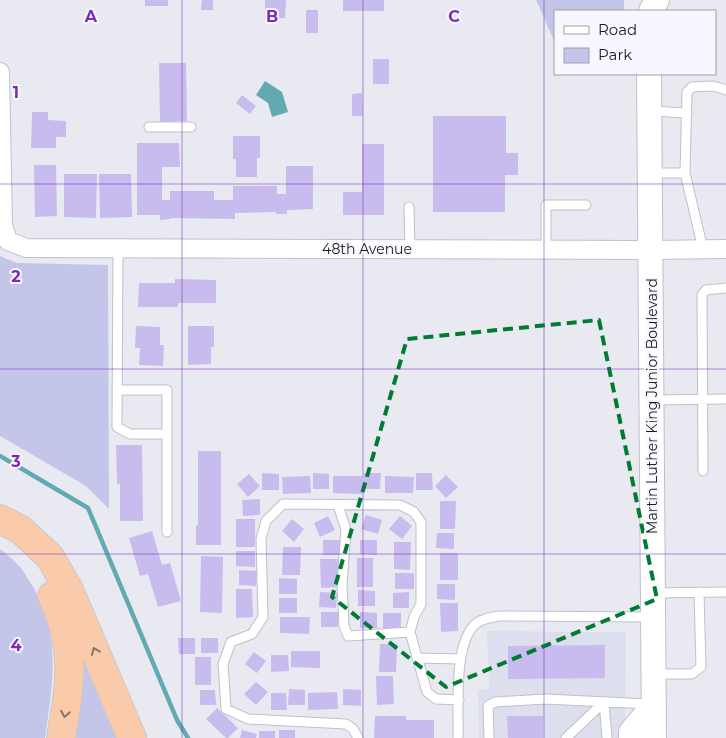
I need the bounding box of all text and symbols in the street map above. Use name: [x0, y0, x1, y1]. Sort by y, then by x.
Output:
text: A: [84, 7, 98, 26]
text: B: [266, 7, 278, 26]
text: C: [448, 7, 460, 26]
legend: [554, 10, 716, 75]
text: Road: [598, 20, 637, 39]
text: Park: [598, 45, 632, 64]
text: 1: [13, 83, 19, 102]
street label: 48th Avenue: [322, 240, 412, 258]
text: 2: [11, 267, 21, 286]
street label: Martin Luther King Junior Boulevard: [643, 278, 661, 534]
text: 3: [10, 452, 21, 471]
text: 4: [10, 636, 22, 655]
one-way arrow: [91, 647, 102, 656]
one-way arrow: [60, 711, 71, 719]

